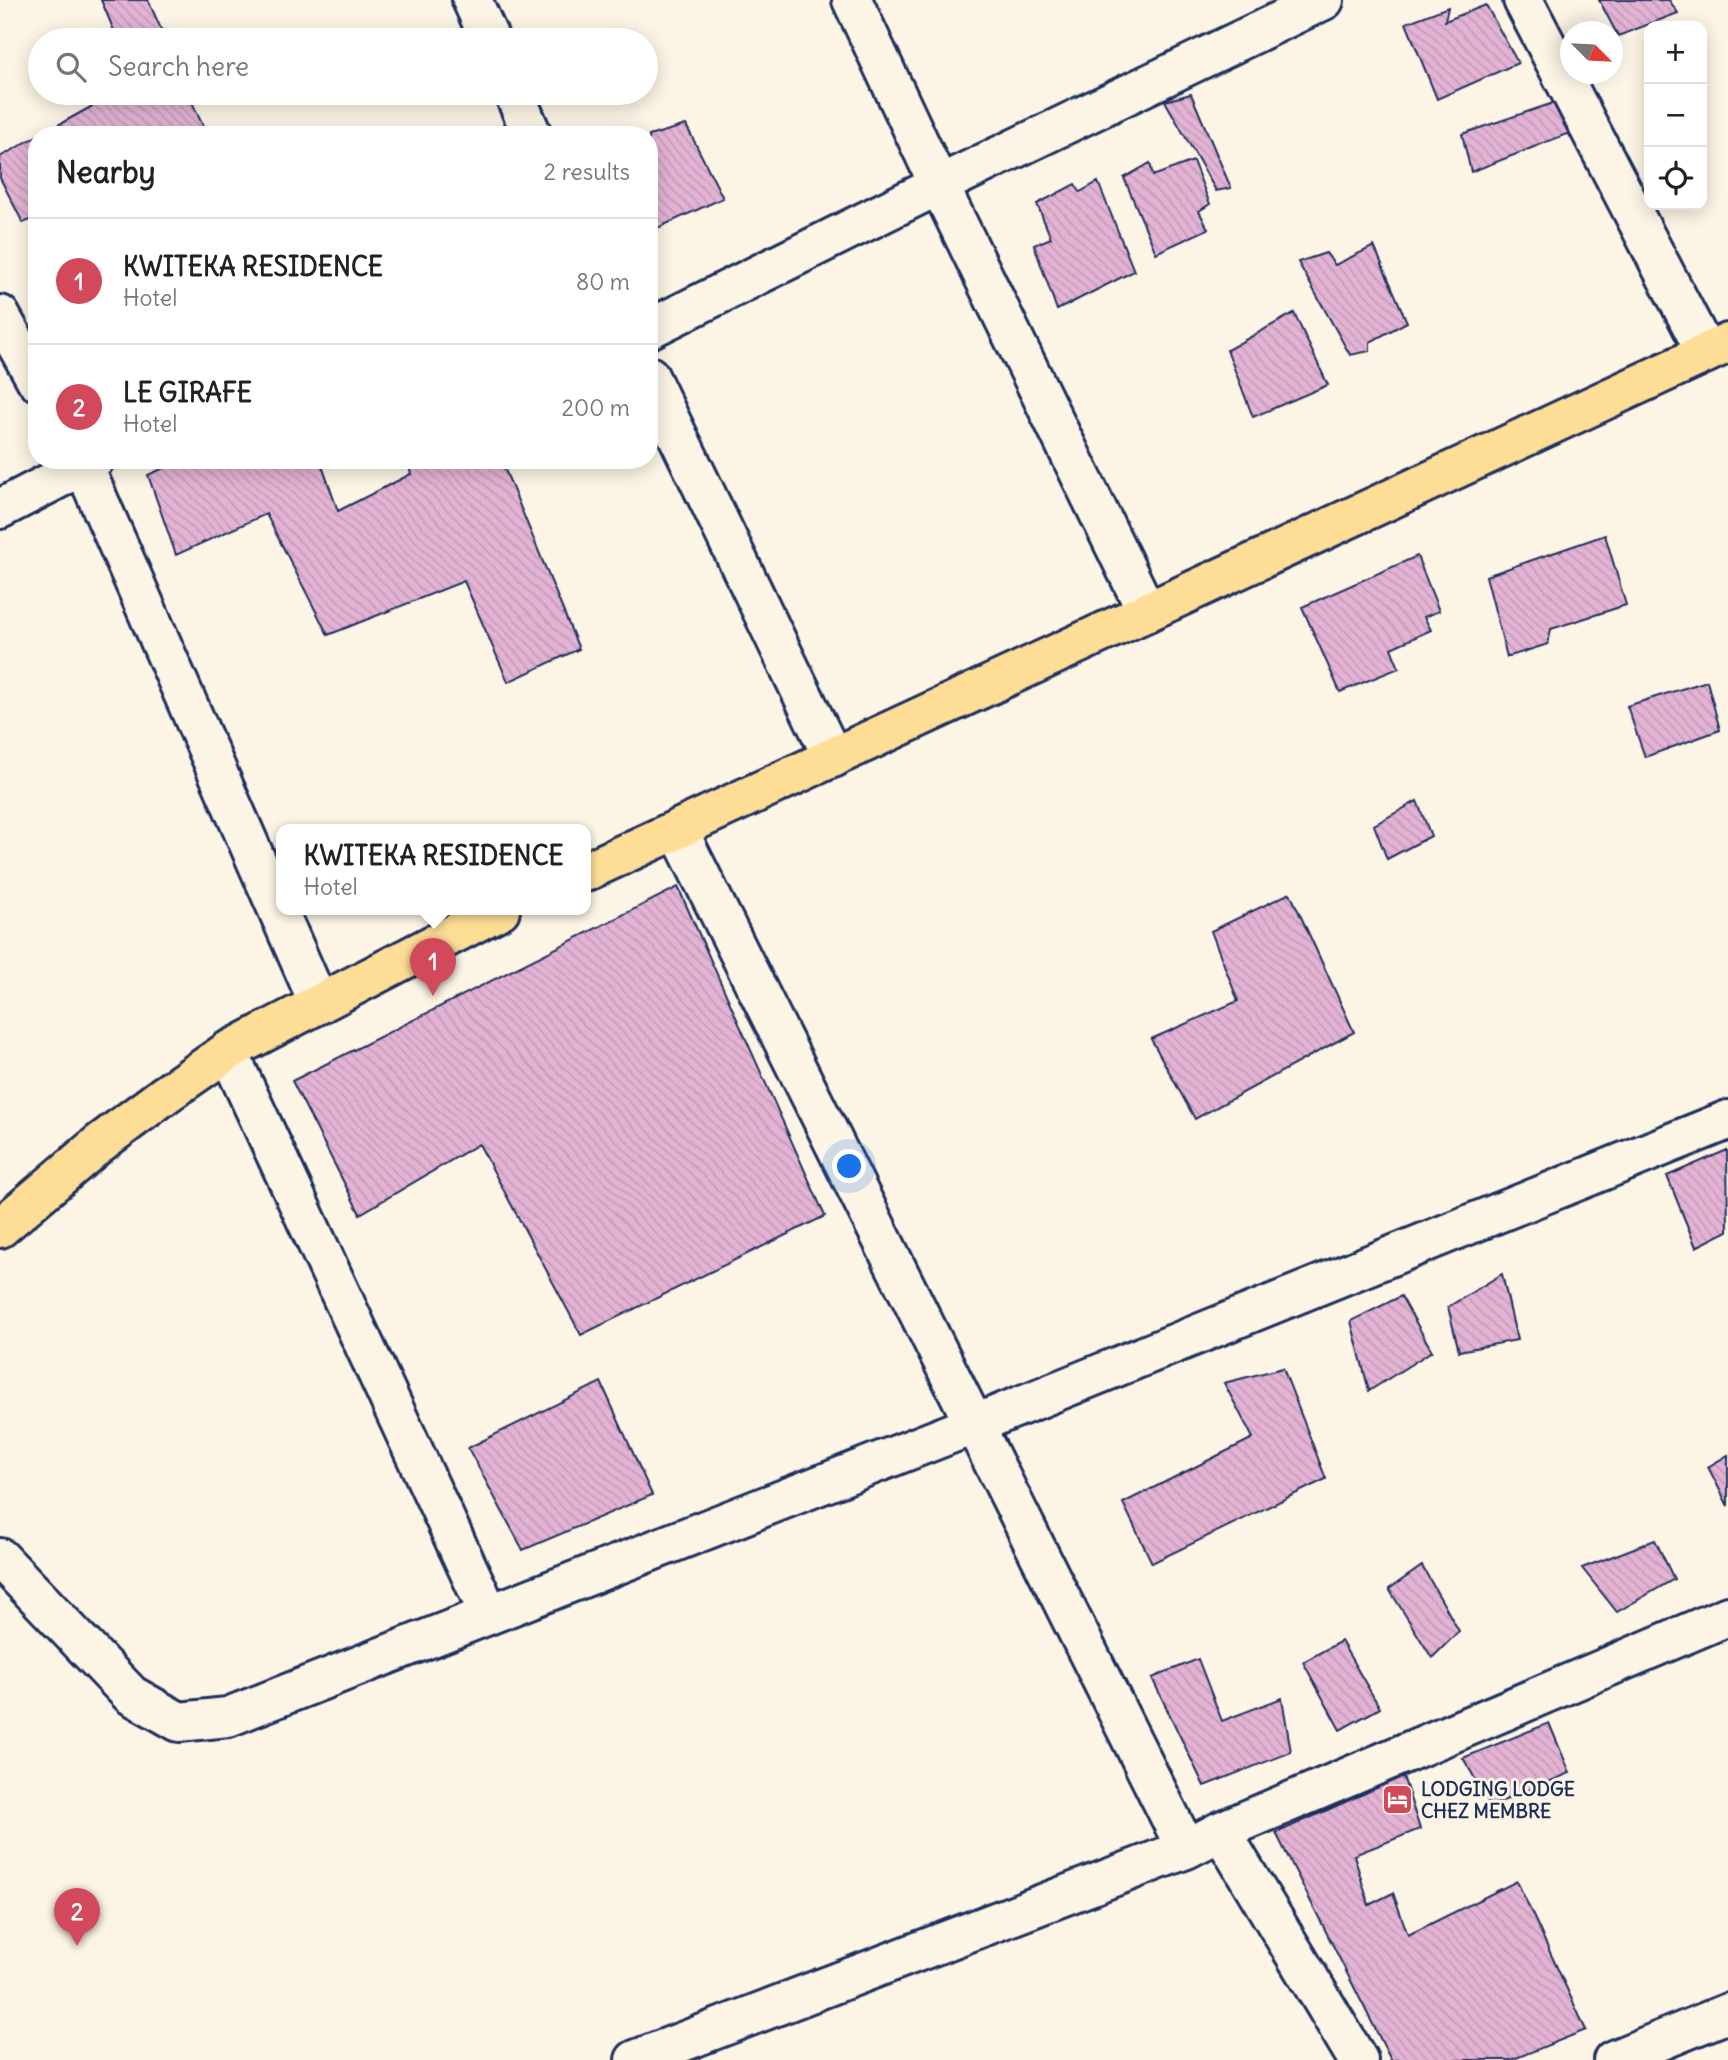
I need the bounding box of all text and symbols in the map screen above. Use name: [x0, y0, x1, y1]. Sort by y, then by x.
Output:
north arrow: [1560, 21, 1623, 84]
map controls: [1644, 21, 1707, 210]
button: +: [1644, 21, 1707, 84]
search box: [28, 28, 658, 105]
icon: search: [52, 48, 90, 86]
text: Search here: [108, 50, 249, 83]
button: −: [1644, 84, 1707, 147]
button: locate: [1644, 147, 1707, 210]
text: Nearby: [56, 153, 156, 191]
text: 2 results: [544, 157, 630, 186]
text: KWITEKA RESIDENCE: [123, 250, 383, 283]
text: 1: [74, 267, 84, 296]
text: 80 m: [576, 267, 630, 296]
text: Hotel: [123, 283, 177, 312]
text: LE GIRAFE: [123, 376, 252, 409]
text: 2: [73, 393, 85, 422]
text: 200 m: [561, 393, 630, 422]
text: Hotel: [123, 409, 177, 438]
popup: [276, 824, 591, 915]
text: KWITEKA RESIDENCE: [303, 839, 564, 872]
text: Hotel: [303, 872, 358, 901]
pin: 1: [410, 938, 456, 996]
your location: [832, 1149, 866, 1183]
place label: LODGING LODGE CHEZ MEMBRE: [1421, 1777, 1575, 1823]
hotel icon: LODGING LODGE CHEZ MEMBRE: [1381, 1783, 1415, 1817]
pin: 2: [54, 1888, 100, 1946]

